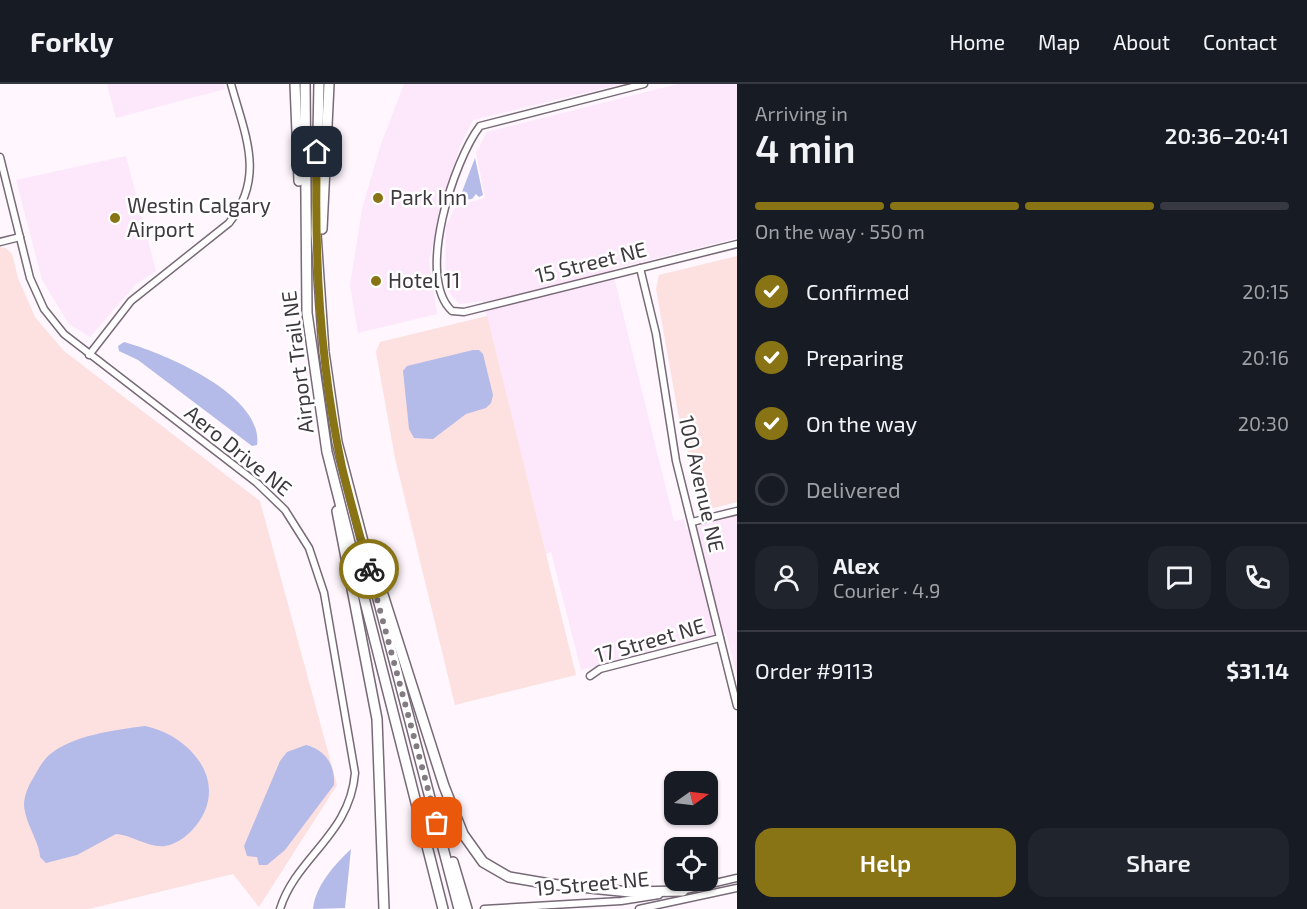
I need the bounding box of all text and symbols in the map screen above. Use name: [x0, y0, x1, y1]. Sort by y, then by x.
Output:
text: Forkly: [30, 24, 114, 58]
text: Home: [949, 29, 1005, 54]
text: Map: [1038, 29, 1080, 54]
text: About: [1113, 29, 1170, 54]
text: Contact: [1203, 29, 1277, 54]
text: Arriving in: [755, 101, 848, 125]
text: 20:36–20:41: [1165, 122, 1289, 148]
text: 4 min: [755, 124, 856, 171]
pin: [291, 126, 342, 177]
icon: home: [300, 135, 333, 168]
place label: Park Inn: [390, 184, 467, 209]
marker: Park Inn: [371, 191, 385, 205]
place label: Westin Calgary Airport: [127, 192, 271, 241]
marker: Westin Calgary Airport: [108, 211, 122, 225]
text: On the way · 550 m: [755, 219, 925, 243]
street label: 15 Street NE: [532, 236, 649, 287]
place label: Hotel 11: [388, 267, 460, 292]
marker: Hotel 11: [369, 274, 383, 288]
icon: check: [755, 275, 788, 308]
text: Confirmed: [806, 278, 910, 304]
text: 20:15: [1242, 279, 1289, 303]
street label: Airport Trail NE: [275, 289, 318, 435]
icon: check: [755, 341, 788, 374]
text: Preparing: [806, 344, 904, 370]
text: 20:16: [1242, 345, 1289, 369]
street label: Aero Drive NE: [180, 399, 297, 501]
icon: check: [755, 407, 788, 440]
text: On the way: [806, 410, 917, 436]
text: 20:30: [1238, 411, 1289, 435]
street label: 100 Avenue NE: [675, 413, 730, 554]
text: Delivered: [806, 476, 901, 502]
courier: [339, 539, 399, 599]
button: person: [755, 546, 818, 609]
button: chat: [1148, 546, 1211, 609]
button: phone: [1226, 546, 1289, 609]
text: Alex: [833, 552, 879, 578]
icon: bike: [353, 553, 386, 586]
text: Courier · 4.9: [833, 578, 940, 602]
street label: 17 Street NE: [592, 612, 708, 667]
text: Order #9113: [755, 657, 873, 683]
text: $31.14: [1226, 657, 1289, 683]
north arrow: [664, 771, 718, 825]
map controls: [664, 771, 718, 891]
pin: [411, 797, 462, 848]
icon: bag: [420, 806, 453, 839]
button: Help: [755, 828, 1016, 897]
button: Share: [1028, 828, 1289, 897]
button: locate: [664, 837, 718, 891]
street label: 19 Street NE: [534, 865, 650, 900]

